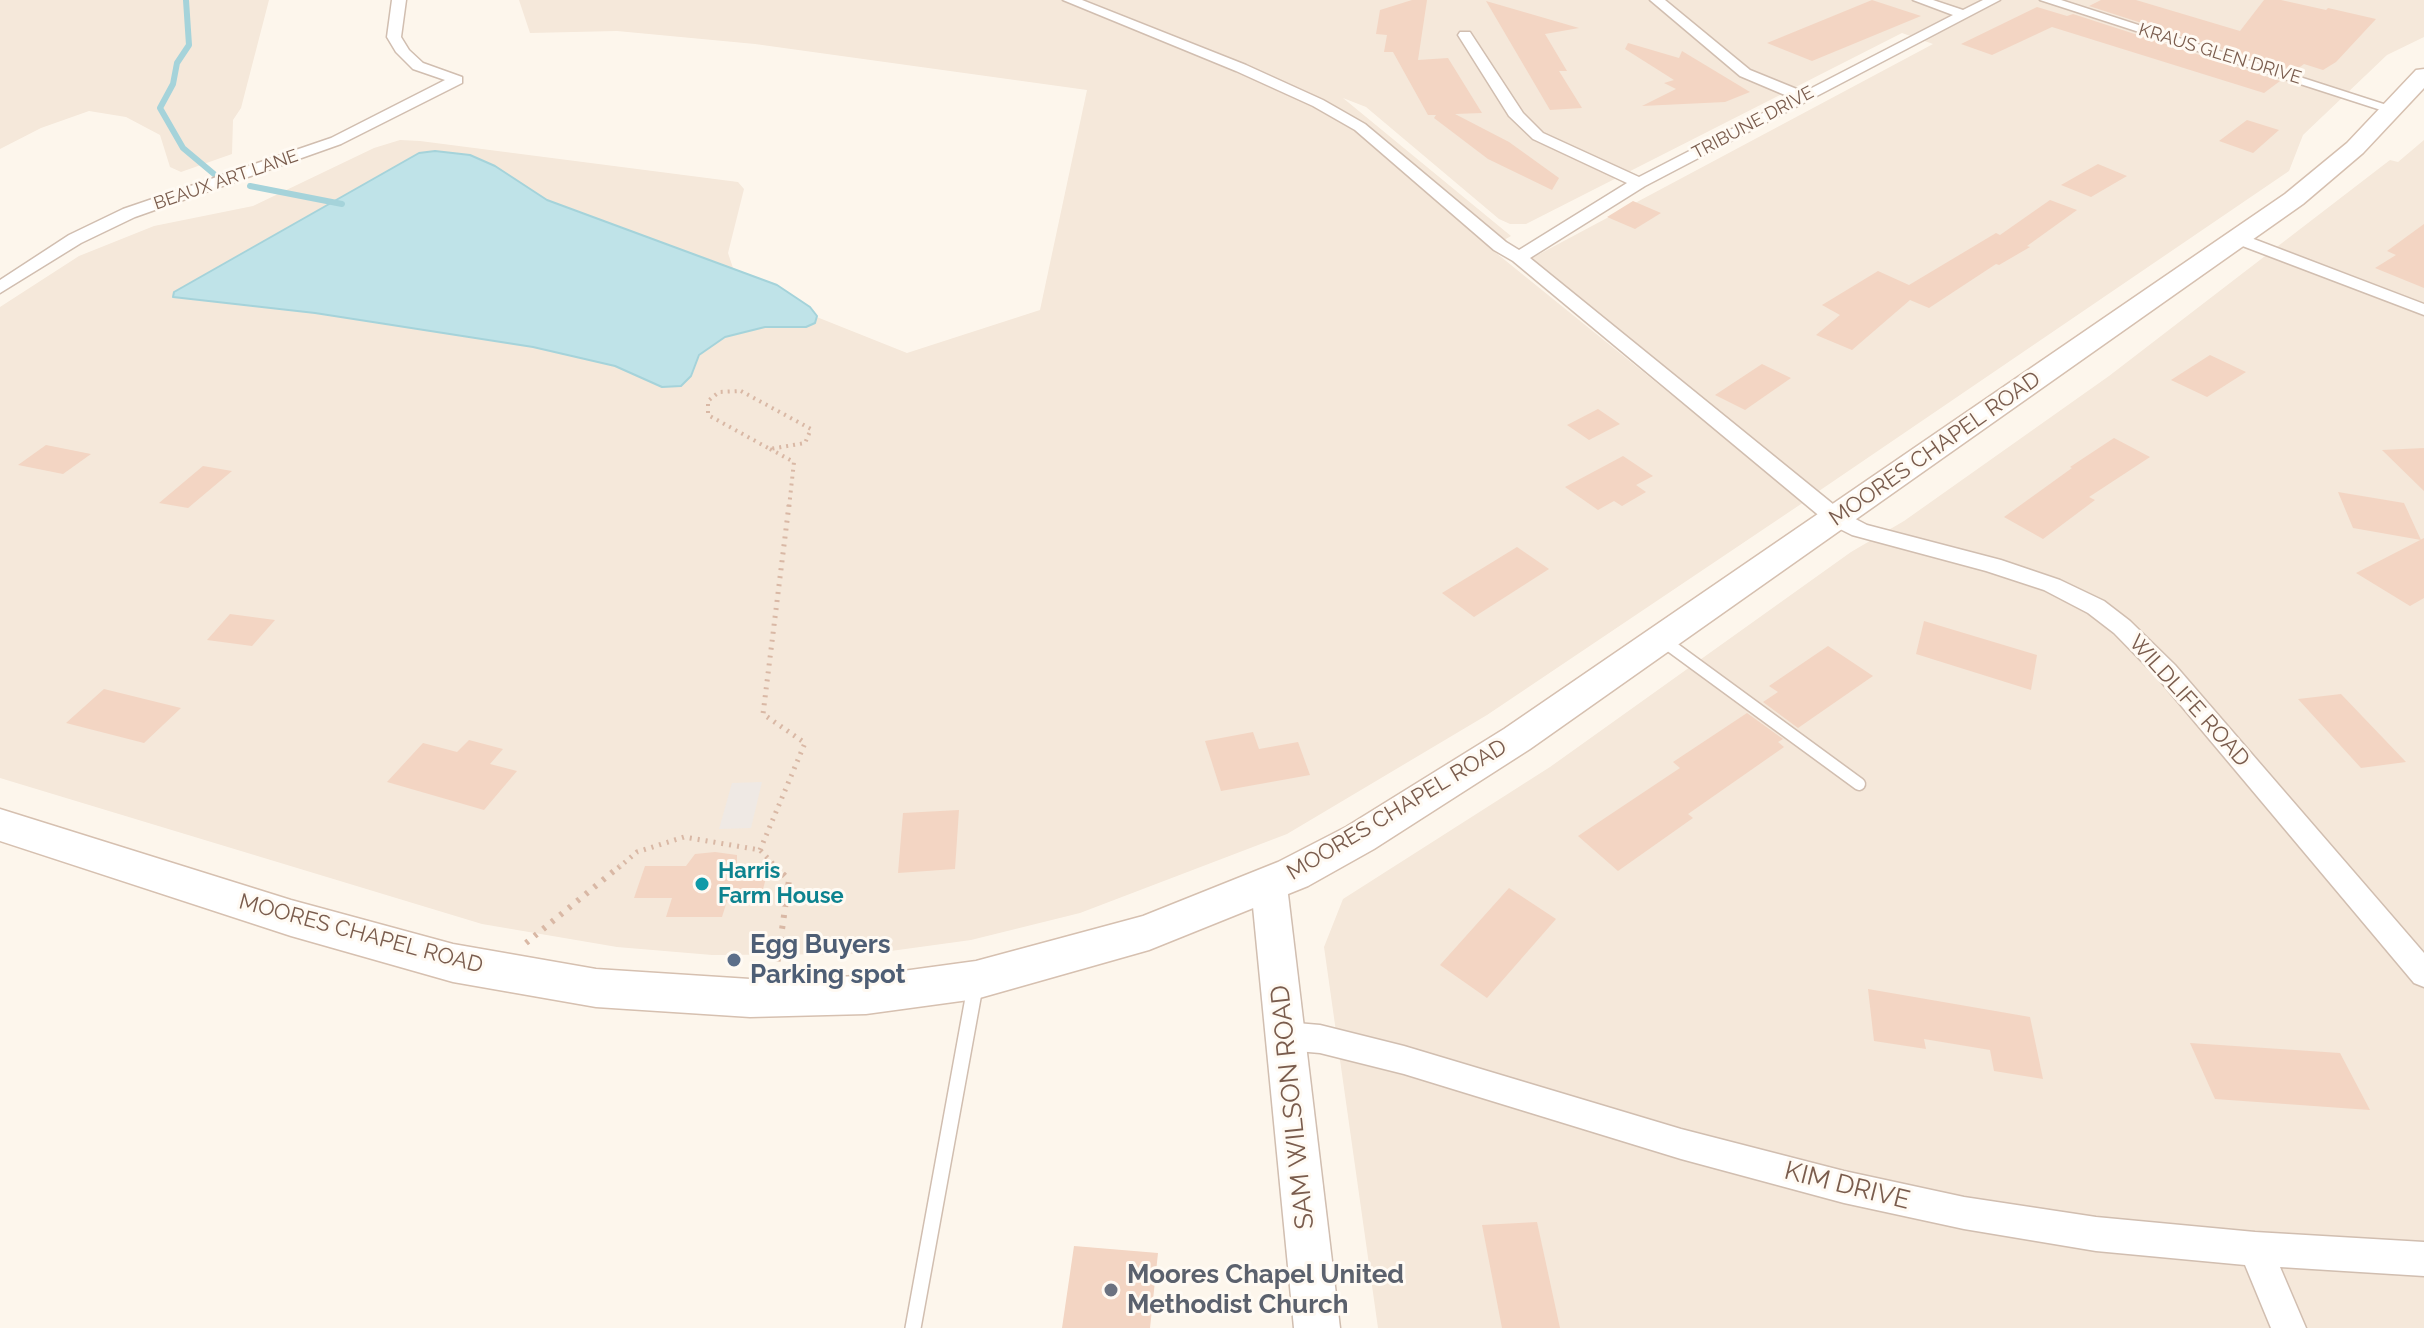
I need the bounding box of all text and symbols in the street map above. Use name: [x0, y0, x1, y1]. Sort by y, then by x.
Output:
street label: KRAUS GLEN DRIVE: [2136, 19, 2304, 89]
street label: TRIBUNE DRIVE: [1689, 82, 1817, 164]
street label: BEAUX ART LANE: [151, 145, 301, 215]
street label: MOORES CHAPEL ROAD: [1824, 366, 2046, 532]
street label: WILDLIFE ROAD: [2123, 630, 2255, 772]
street label: MOORES CHAPEL ROAD: [1282, 734, 1512, 886]
place label: Harris Farm House: [718, 858, 844, 910]
marker: Harris Farm House: [693, 875, 711, 893]
street label: MOORES CHAPEL ROAD: [236, 889, 486, 979]
place label: Egg Buyers Parking spot: [750, 929, 905, 990]
marker: Egg Buyers Parking spot: [725, 951, 743, 969]
street label: SAM WILSON ROAD: [1265, 983, 1321, 1231]
street label: KIM DRIVE: [1781, 1155, 1913, 1217]
place label: Moores Chapel United Methodist Church: [1127, 1259, 1404, 1320]
marker: Moores Chapel United Methodist Church: [1102, 1281, 1120, 1299]

